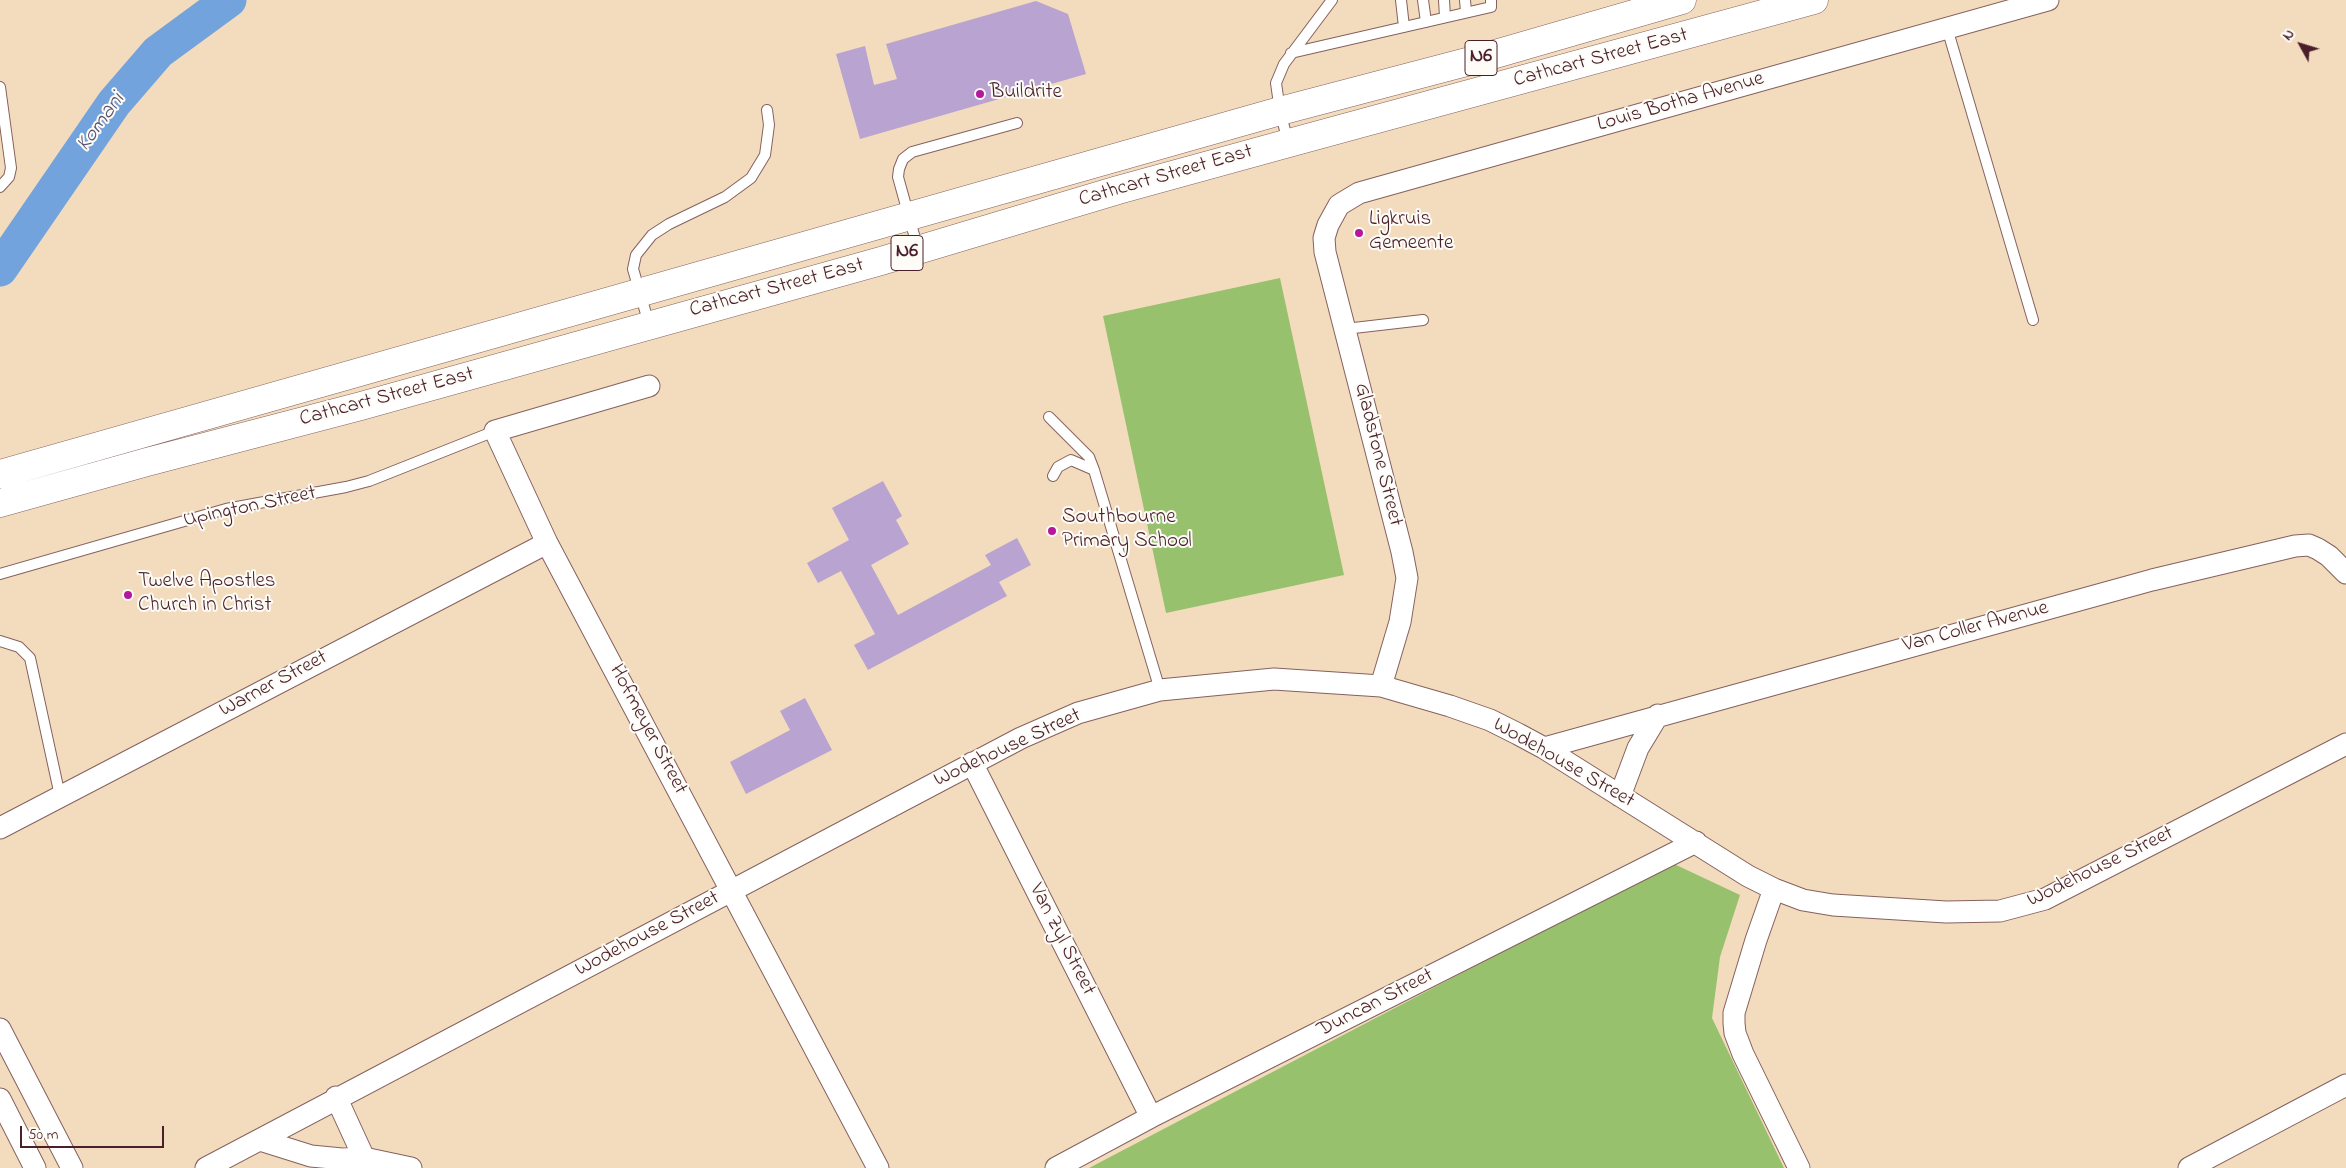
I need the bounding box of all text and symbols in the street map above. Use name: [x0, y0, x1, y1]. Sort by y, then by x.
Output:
north arrow: [2276, 20, 2326, 70]
street label: Cathcart Street East: [1511, 24, 1691, 94]
text: N: [2278, 25, 2300, 46]
road number: N6: [1465, 40, 1497, 76]
street label: Louis Botha Avenue: [1595, 67, 1767, 139]
place label: Buildrite: [990, 81, 1062, 107]
marker: Buildrite: [974, 88, 986, 100]
water label: Komani: [72, 89, 132, 157]
street label: Cathcart Street East: [1076, 140, 1256, 214]
place label: Ligkruis Gemeente: [1369, 208, 1454, 258]
marker: Ligkruis Gemeente: [1353, 227, 1365, 239]
road number: N6: [891, 236, 923, 270]
street label: Cathcart Street East: [687, 254, 867, 324]
street label: Cathcart Street East: [297, 363, 477, 433]
street label: Gladstone Street: [1347, 381, 1407, 529]
street label: Upington Street: [181, 482, 319, 534]
place label: Southbourne Primary School: [1062, 506, 1192, 556]
marker: Southbourne Primary School: [1046, 525, 1058, 537]
place label: Twelve Apostles Church in Christ: [138, 570, 276, 620]
marker: Twelve Apostles Church in Christ: [122, 589, 134, 601]
street label: Van Coller Avenue: [1900, 596, 2052, 660]
street label: Warner Street: [216, 646, 332, 724]
street label: Hofmeyer Street: [602, 661, 692, 799]
street label: Wodehouse Street: [930, 704, 1086, 794]
street label: Wodehouse Street: [1488, 713, 1638, 815]
street label: Wodehouse Street: [2024, 822, 2178, 914]
street label: Van Zyl Street: [1022, 880, 1100, 1000]
street label: Wodehouse Street: [572, 886, 724, 984]
street label: Duncan Street: [1314, 964, 1438, 1044]
scale bar: [22, 1116, 166, 1148]
text: 50 m: [28, 1124, 58, 1146]

